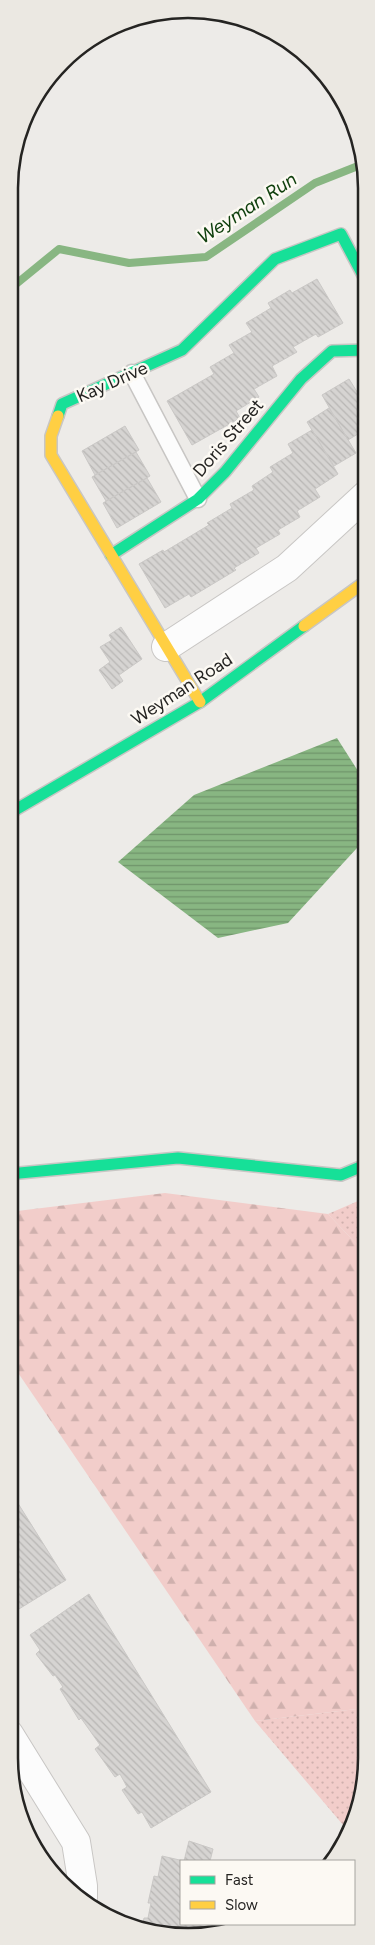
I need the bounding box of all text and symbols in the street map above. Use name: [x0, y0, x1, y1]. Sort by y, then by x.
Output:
water label: Weyman Run: [193, 167, 301, 249]
street label: Kay Drive: [73, 357, 151, 407]
street label: Doris Street: [188, 394, 268, 482]
street label: Weyman Road: [127, 648, 237, 730]
legend: [180, 1860, 355, 1925]
text: Fast: [225, 1871, 254, 1889]
text: Slow: [225, 1896, 258, 1914]

